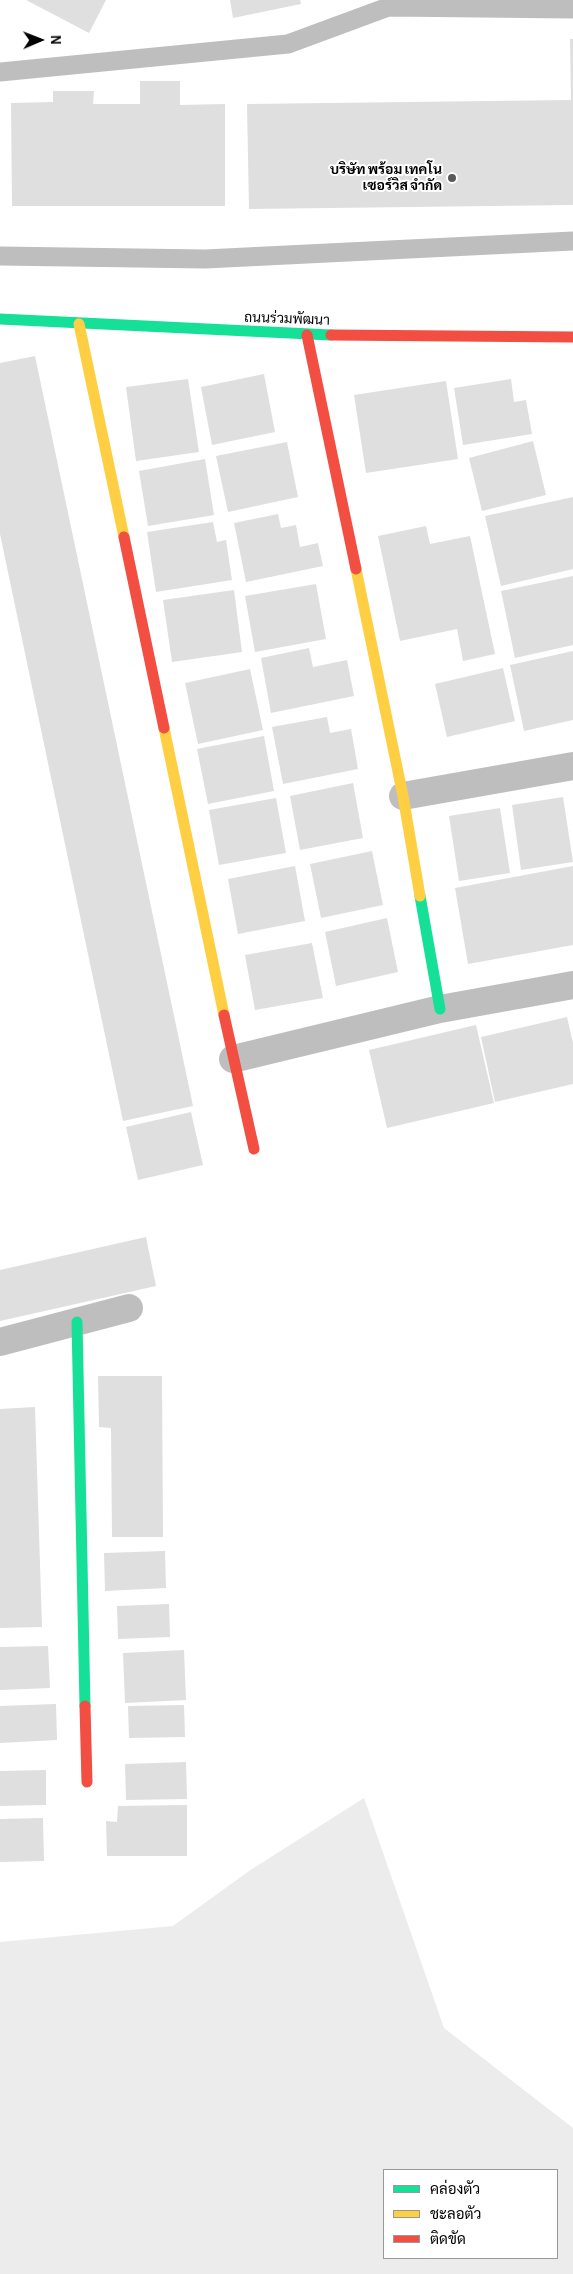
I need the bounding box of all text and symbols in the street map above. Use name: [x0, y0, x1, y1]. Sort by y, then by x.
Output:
north arrow: [15, 15, 65, 65]
text: N: [48, 35, 62, 45]
place label: บริษัท พร้อม เทคโน เซอร์วิส จำกัด: [330, 162, 442, 194]
marker: บริษัท พร้อม เทคโน เซอร์วิส จำกัด: [446, 172, 458, 184]
street label: ถนนร่วมพัฒนา: [244, 309, 330, 329]
legend: [383, 2169, 558, 2259]
text: คล่องตัว: [430, 2182, 480, 2197]
text: ชะลอตัว: [430, 2207, 481, 2222]
text: ติดขัด: [430, 2232, 466, 2247]

